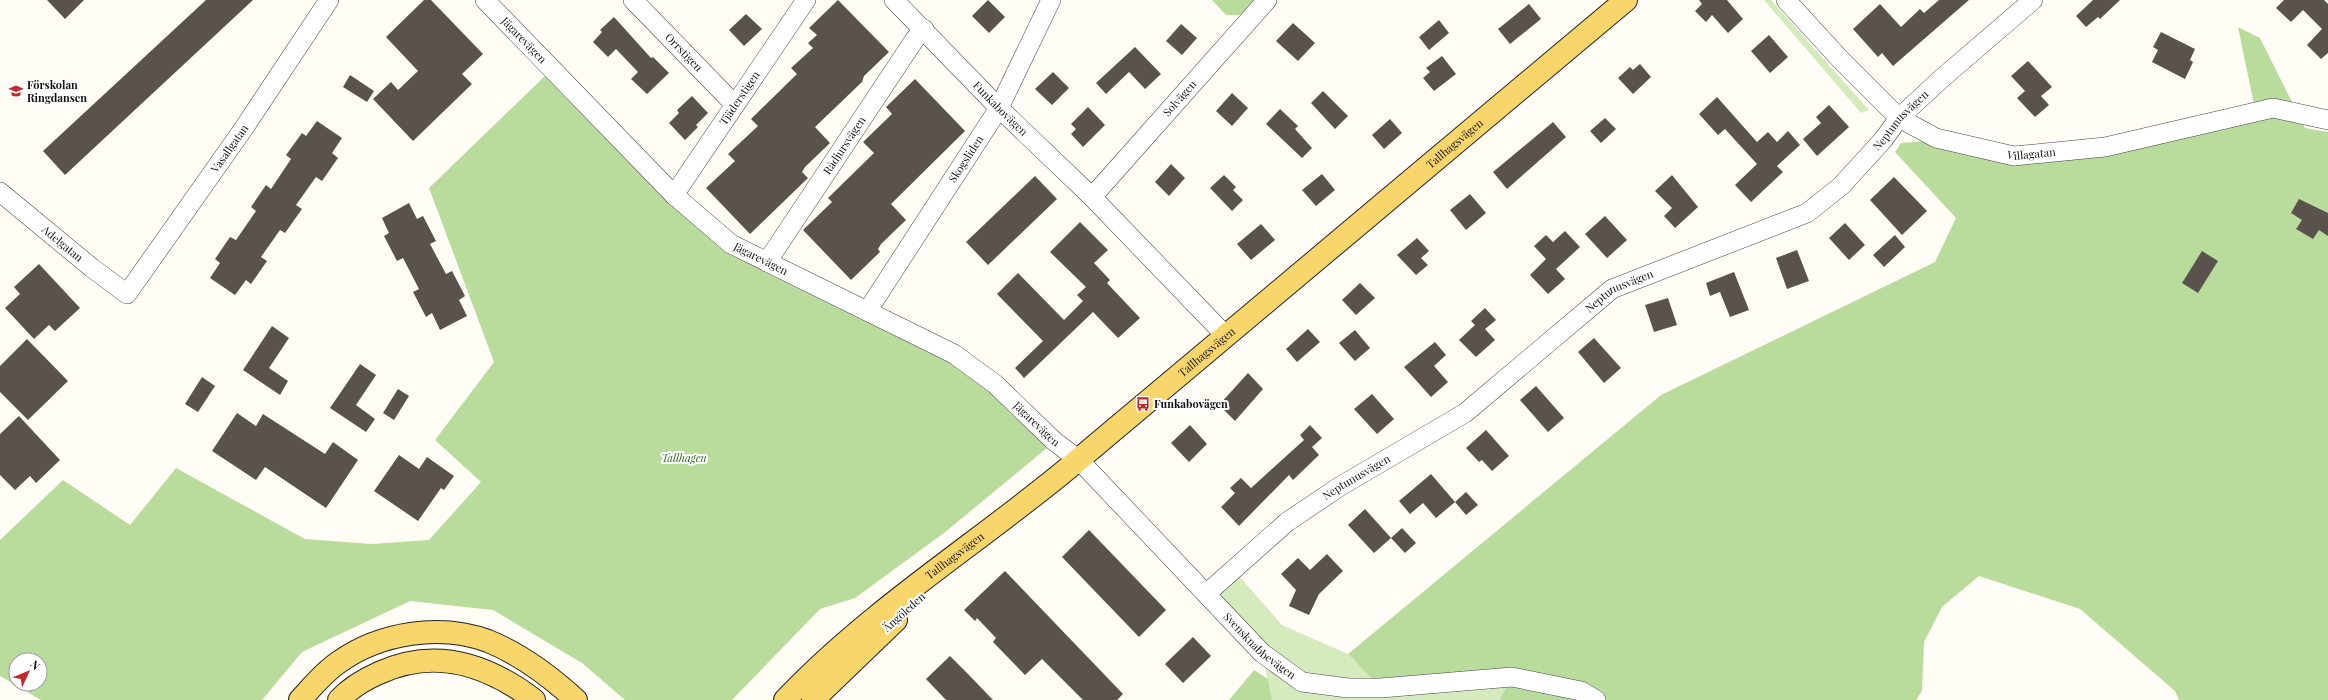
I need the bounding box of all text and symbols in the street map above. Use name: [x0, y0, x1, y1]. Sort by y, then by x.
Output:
street label: Jägarevägen: [498, 13, 551, 67]
street label: Orrstigen: [662, 30, 707, 75]
street label: Tjäderstigen: [716, 68, 763, 128]
street label: Solvägen: [1159, 76, 1200, 119]
place label: Förskolan Ringdansen: [27, 77, 87, 105]
street label: Funkabovägen: [970, 78, 1032, 139]
school or university icon: Förskolan Ringdansen: [8, 83, 24, 99]
street label: Neptunusvägen: [1869, 86, 1932, 153]
street label: Rådjursvägen: [819, 113, 869, 177]
street label: Tallhagsvägen: [1423, 115, 1486, 171]
street label: Vasallgatan: [206, 121, 252, 176]
street label: Skogsliden: [945, 132, 987, 185]
street label: Villagatan: [2005, 144, 2057, 163]
street label: Adelgatan: [38, 221, 87, 265]
street label: Jägarevägen: [730, 238, 791, 278]
street label: Neptunusvägen: [1582, 266, 1656, 315]
street label: Tallhagsvägen: [1175, 323, 1238, 380]
bus stop icon: Funkabovägen: [1135, 396, 1151, 412]
place label: Funkabovägen: [1154, 396, 1228, 411]
street label: Jägarevägen: [1010, 397, 1063, 450]
park label: Tallhagen: [661, 450, 707, 465]
street label: Neptunusvägen: [1319, 450, 1393, 503]
street label: Tallhagsvägen: [922, 528, 987, 582]
street label: Ängöleden: [879, 588, 928, 635]
street label: Svensknabbevägen: [1220, 609, 1299, 682]
north arrow: [8, 652, 48, 692]
text: N: [27, 657, 44, 673]

